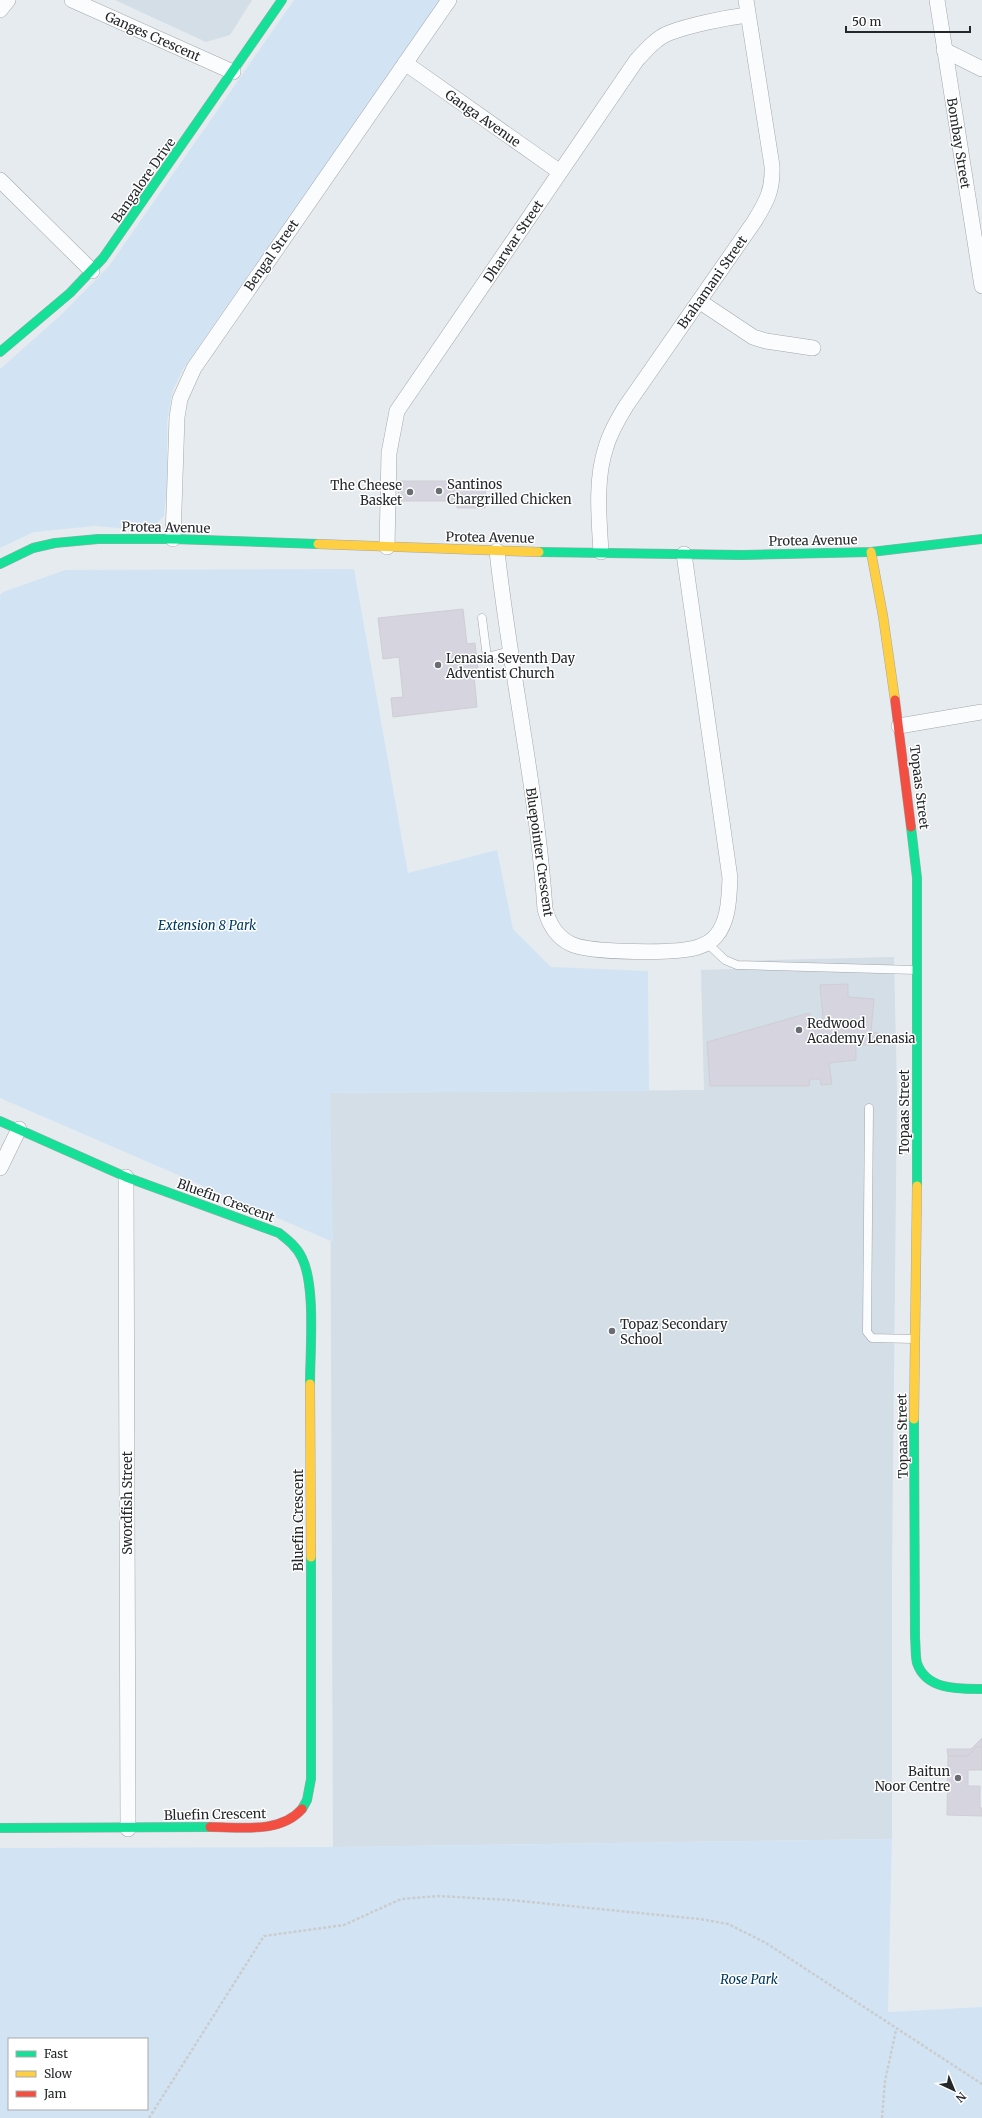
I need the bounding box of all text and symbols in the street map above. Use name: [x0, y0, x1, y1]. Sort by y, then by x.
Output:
street label: Ganges Crescent: [102, 8, 203, 65]
scale bar: [846, 8, 970, 34]
text: 50 m: [852, 14, 881, 29]
street label: Ganga Avenue: [442, 86, 524, 151]
street label: Bombay Street: [943, 96, 974, 190]
street label: Bangalore Drive: [108, 134, 179, 226]
street label: Dharwar Street: [480, 197, 547, 286]
street label: Bengal Street: [240, 216, 302, 294]
street label: Brahamani Street: [674, 232, 751, 332]
place label: Santinos Chargrilled Chicken: [447, 476, 572, 508]
place label: The Cheese Basket: [330, 477, 402, 509]
marker: Santinos Chargrilled Chicken: [434, 486, 444, 496]
marker: The Cheese Basket: [405, 487, 415, 497]
street label: Protea Avenue: [122, 518, 211, 537]
street label: Protea Avenue: [446, 528, 535, 547]
street label: Protea Avenue: [769, 531, 858, 550]
place label: Lenasia Seventh Day Adventist Church: [445, 650, 576, 682]
marker: Lenasia Seventh Day Adventist Church: [433, 660, 443, 670]
street label: Topaas Street: [906, 744, 933, 830]
street label: Bluepointer Crescent: [522, 786, 557, 918]
park label: Extension 8 Park: [158, 917, 256, 934]
place label: Redwood Academy Lenasia: [806, 1015, 916, 1047]
marker: Redwood Academy Lenasia: [794, 1025, 804, 1035]
street label: Topaas Street: [896, 1069, 913, 1155]
street label: Bluefin Crescent: [175, 1175, 277, 1226]
place label: Topaz Secondary School: [620, 1316, 728, 1348]
marker: Topaz Secondary School: [607, 1326, 617, 1336]
street label: Topaas Street: [893, 1393, 912, 1479]
street label: Swordfish Street: [119, 1451, 136, 1555]
street label: Bluefin Crescent: [290, 1469, 307, 1571]
place label: Baitun Noor Centre: [875, 1763, 950, 1795]
marker: Baitun Noor Centre: [953, 1773, 963, 1783]
street label: Bluefin Crescent: [164, 1805, 266, 1824]
park label: Rose Park: [720, 1971, 778, 1988]
legend: [8, 2038, 148, 2110]
text: Fast: [44, 2046, 68, 2061]
text: Slow: [44, 2066, 73, 2081]
north arrow: [934, 2070, 974, 2110]
text: Jam: [43, 2086, 67, 2101]
text: N: [953, 2089, 969, 2105]

